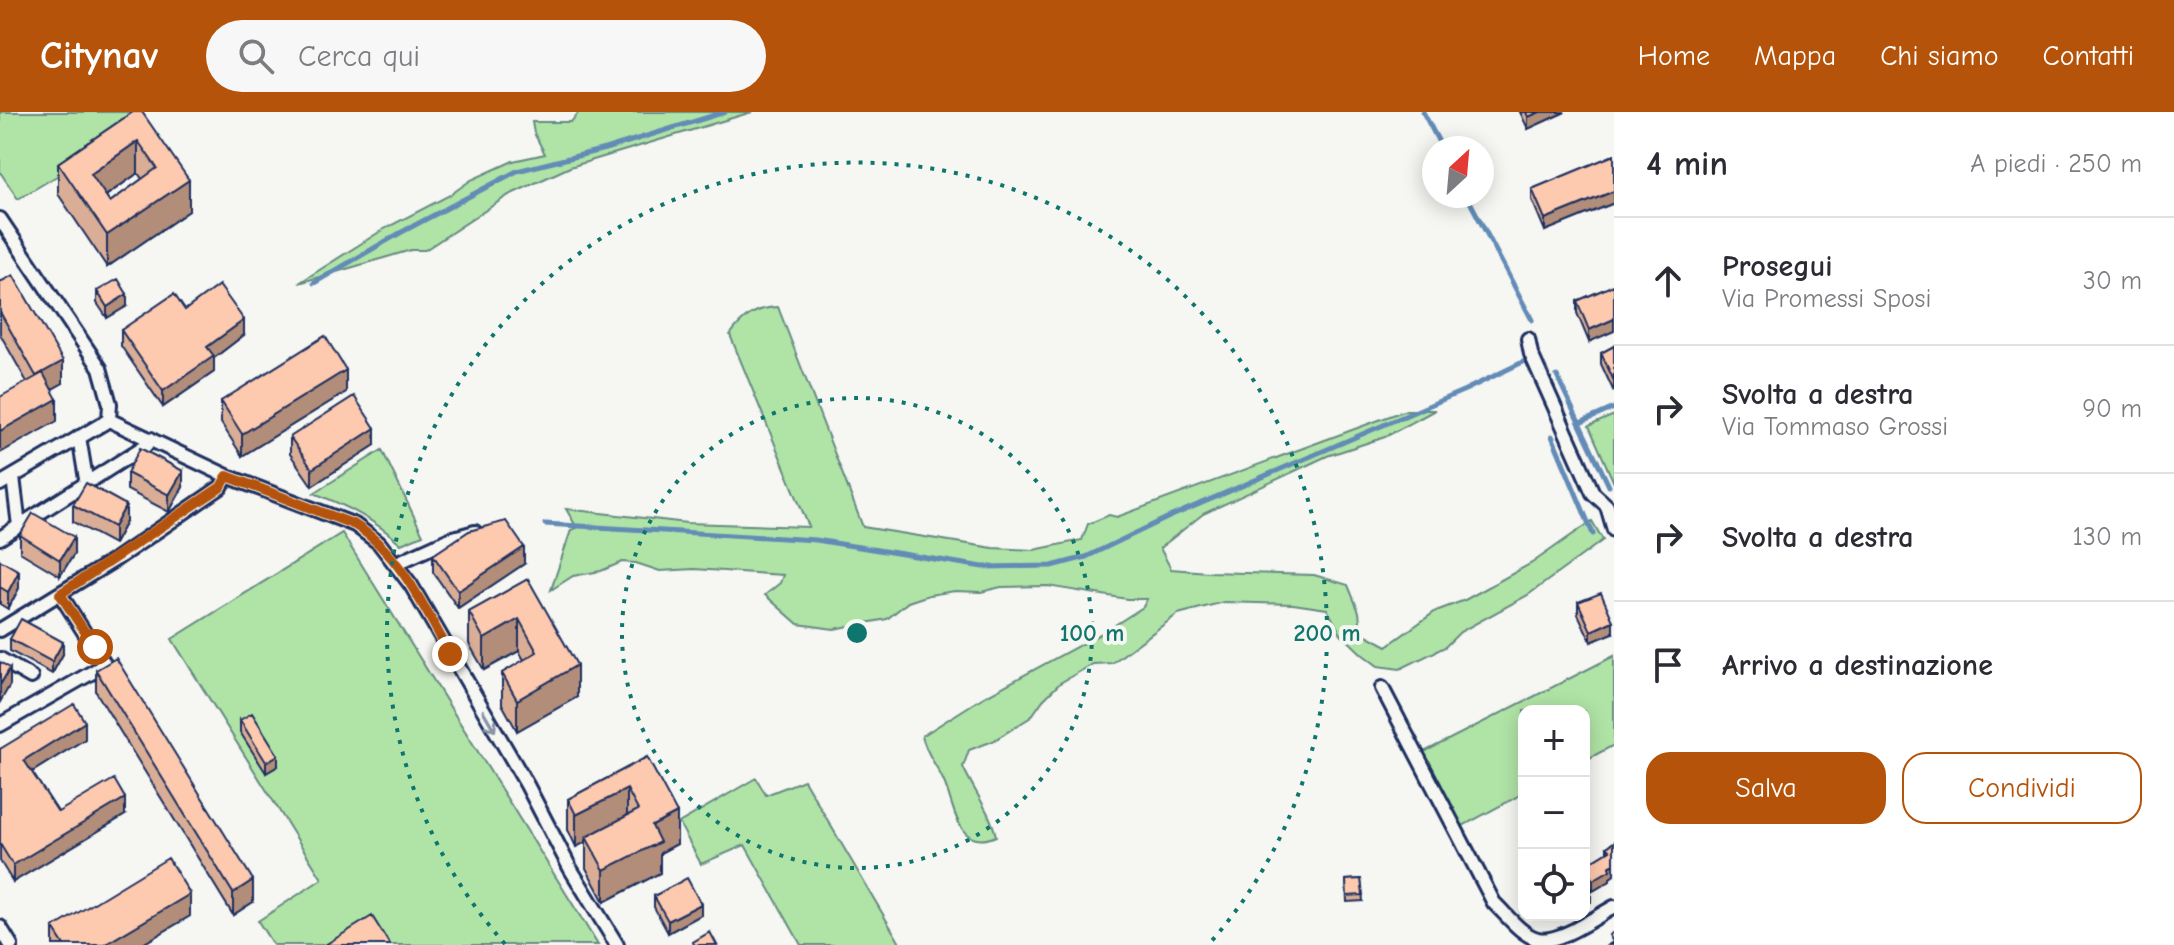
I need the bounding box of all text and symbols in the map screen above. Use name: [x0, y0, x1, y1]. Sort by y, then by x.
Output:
search box: [206, 20, 766, 92]
text: Citynav: [40, 34, 158, 78]
icon: search: [234, 34, 278, 78]
text: Cerca qui: [298, 39, 420, 74]
text: Home: [1638, 40, 1710, 72]
text: Mappa: [1754, 40, 1836, 72]
text: Chi siamo: [1880, 40, 1998, 72]
text: Contatti: [2042, 40, 2134, 72]
north arrow: [1422, 136, 1494, 208]
text: 4 min: [1646, 144, 1728, 184]
text: A piedi · 250 m: [1970, 149, 2142, 179]
text: Prosegui: [1722, 249, 1833, 284]
icon: ahead: [1646, 259, 1690, 303]
text: 30 m: [2083, 266, 2142, 296]
text: Via Promessi Sposi: [1722, 284, 1931, 314]
text: Svolta a destra: [1722, 377, 1914, 412]
icon: right: [1646, 387, 1690, 431]
text: 90 m: [2082, 394, 2142, 424]
text: Via Tommaso Grossi: [1722, 412, 1948, 442]
icon: right: [1646, 515, 1690, 559]
text: Svolta a destra: [1722, 520, 1914, 555]
text: 130 m: [2073, 522, 2142, 552]
centre of rings: [843, 619, 871, 647]
text: 100 m: [1060, 619, 1124, 647]
text: 200 m: [1293, 619, 1361, 647]
route start: [77, 629, 113, 665]
route end: [432, 636, 468, 672]
icon: arrive: [1646, 643, 1690, 687]
text: Arrivo a destinazione: [1722, 648, 1993, 683]
map controls: [1518, 705, 1590, 921]
button: +: [1518, 705, 1590, 777]
one-way arrow: [481, 709, 497, 732]
button: Salva: [1646, 752, 1886, 824]
button: Condividi: [1902, 752, 2142, 824]
button: −: [1518, 777, 1590, 849]
button: locate: [1518, 849, 1590, 921]

